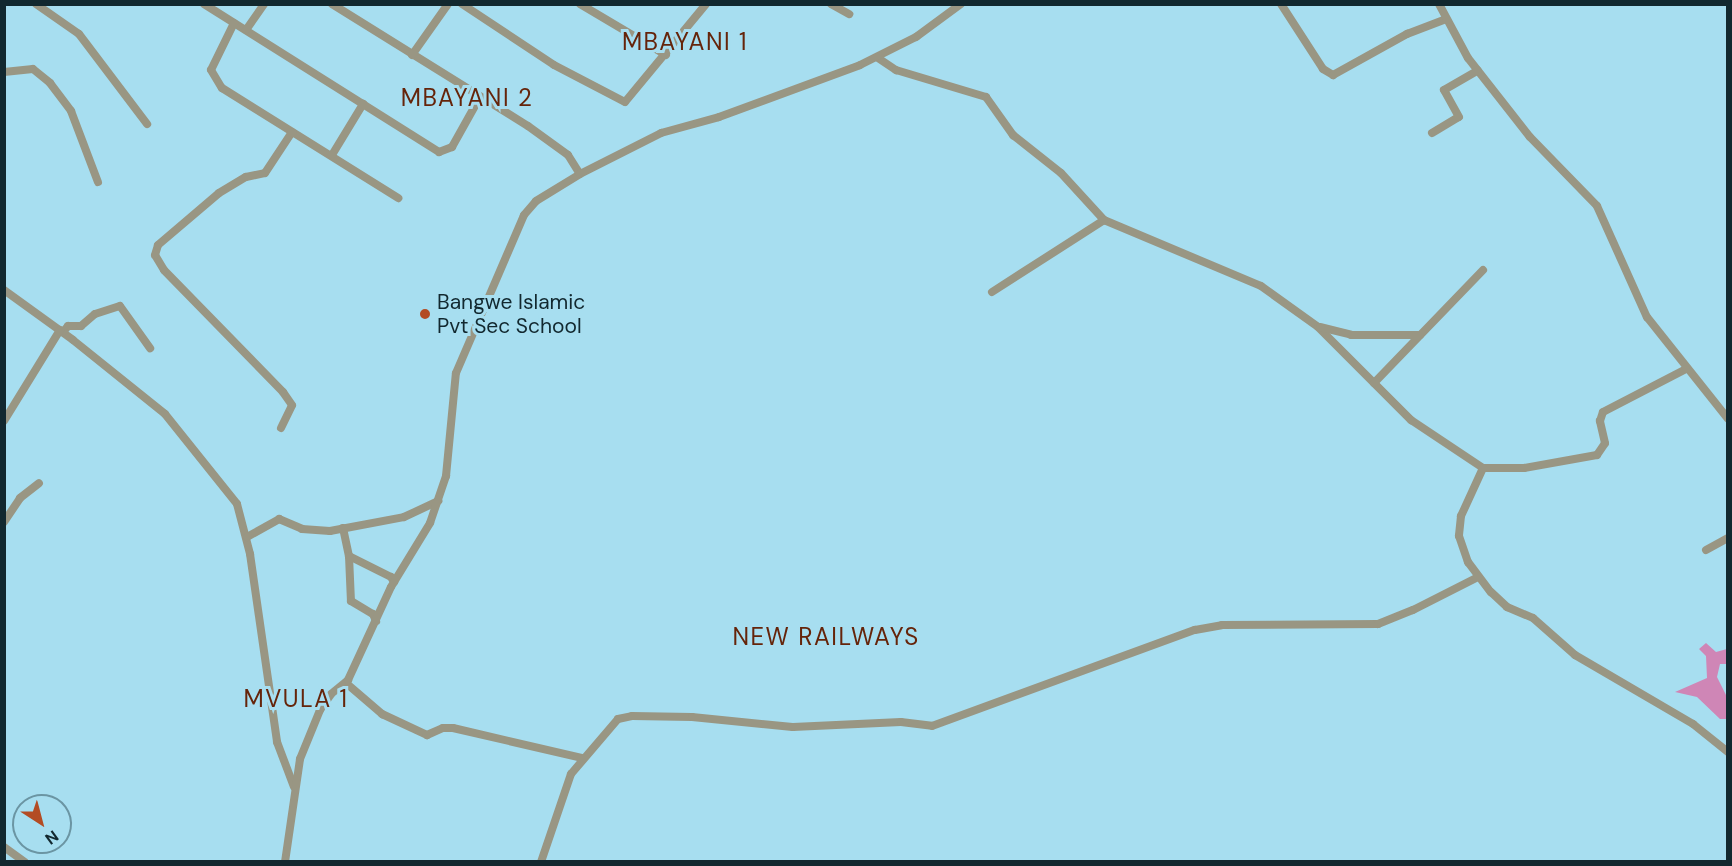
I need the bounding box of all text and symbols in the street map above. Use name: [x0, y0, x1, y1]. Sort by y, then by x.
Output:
district label: MBAYANI 1: [622, 28, 748, 56]
district label: MBAYANI 2: [401, 84, 533, 112]
place label: Bangwe Islamic Pvt Sec School: [437, 289, 585, 339]
marker: Bangwe Islamic Pvt Sec School: [418, 307, 432, 321]
district label: NEW RAILWAYS: [732, 623, 920, 651]
district label: MVULA 1: [244, 685, 348, 713]
north arrow: [12, 794, 72, 854]
text: N: [41, 825, 63, 849]

